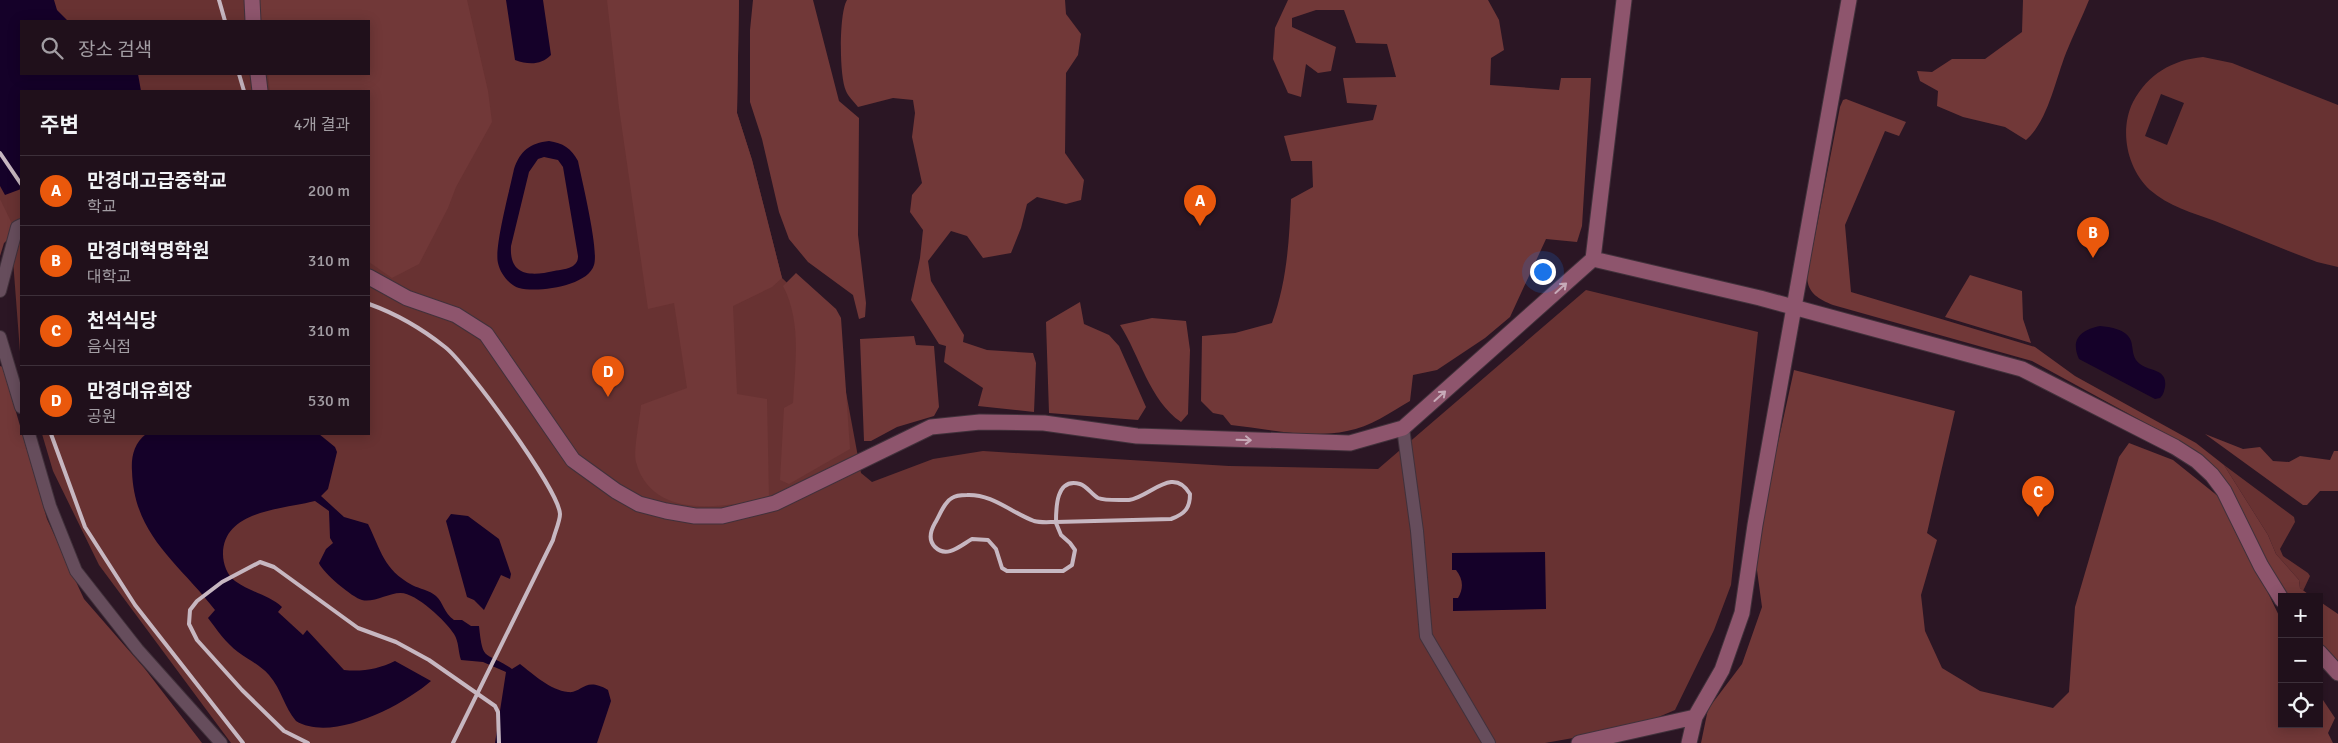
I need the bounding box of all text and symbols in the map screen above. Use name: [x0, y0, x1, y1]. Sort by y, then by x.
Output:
search box: [20, 20, 370, 75]
icon: search: [38, 34, 66, 62]
text: 장소 검색: [78, 38, 152, 62]
text: 주변: [40, 112, 79, 138]
text: 4개 결과: [294, 115, 350, 135]
text: 만경대고급중학교: [87, 169, 227, 193]
text: A: [51, 181, 61, 201]
text: 200 m: [308, 181, 350, 201]
pin: A: [1184, 185, 1216, 226]
text: 학교: [87, 197, 116, 217]
pin: B: [2077, 217, 2109, 258]
text: 만경대혁명학원: [87, 239, 209, 263]
text: B: [51, 251, 61, 271]
text: 310 m: [308, 251, 350, 271]
your location: [1530, 259, 1556, 285]
text: 대학교: [87, 267, 131, 287]
one-way arrow: [1554, 282, 1567, 293]
text: 천석식당: [87, 309, 157, 333]
text: C: [51, 321, 61, 341]
text: 310 m: [308, 321, 350, 341]
text: 음식점: [87, 337, 131, 357]
pin: D: [592, 356, 624, 397]
text: 만경대유희장: [87, 379, 192, 403]
one-way arrow: [1433, 390, 1446, 402]
text: D: [51, 391, 61, 411]
text: 530 m: [308, 391, 350, 411]
text: 공원: [87, 407, 116, 427]
one-way arrow: [1236, 435, 1252, 445]
pin: C: [2022, 476, 2054, 517]
map controls: [2278, 593, 2323, 728]
button: +: [2278, 593, 2323, 638]
button: −: [2278, 638, 2323, 683]
button: locate: [2278, 683, 2323, 728]

